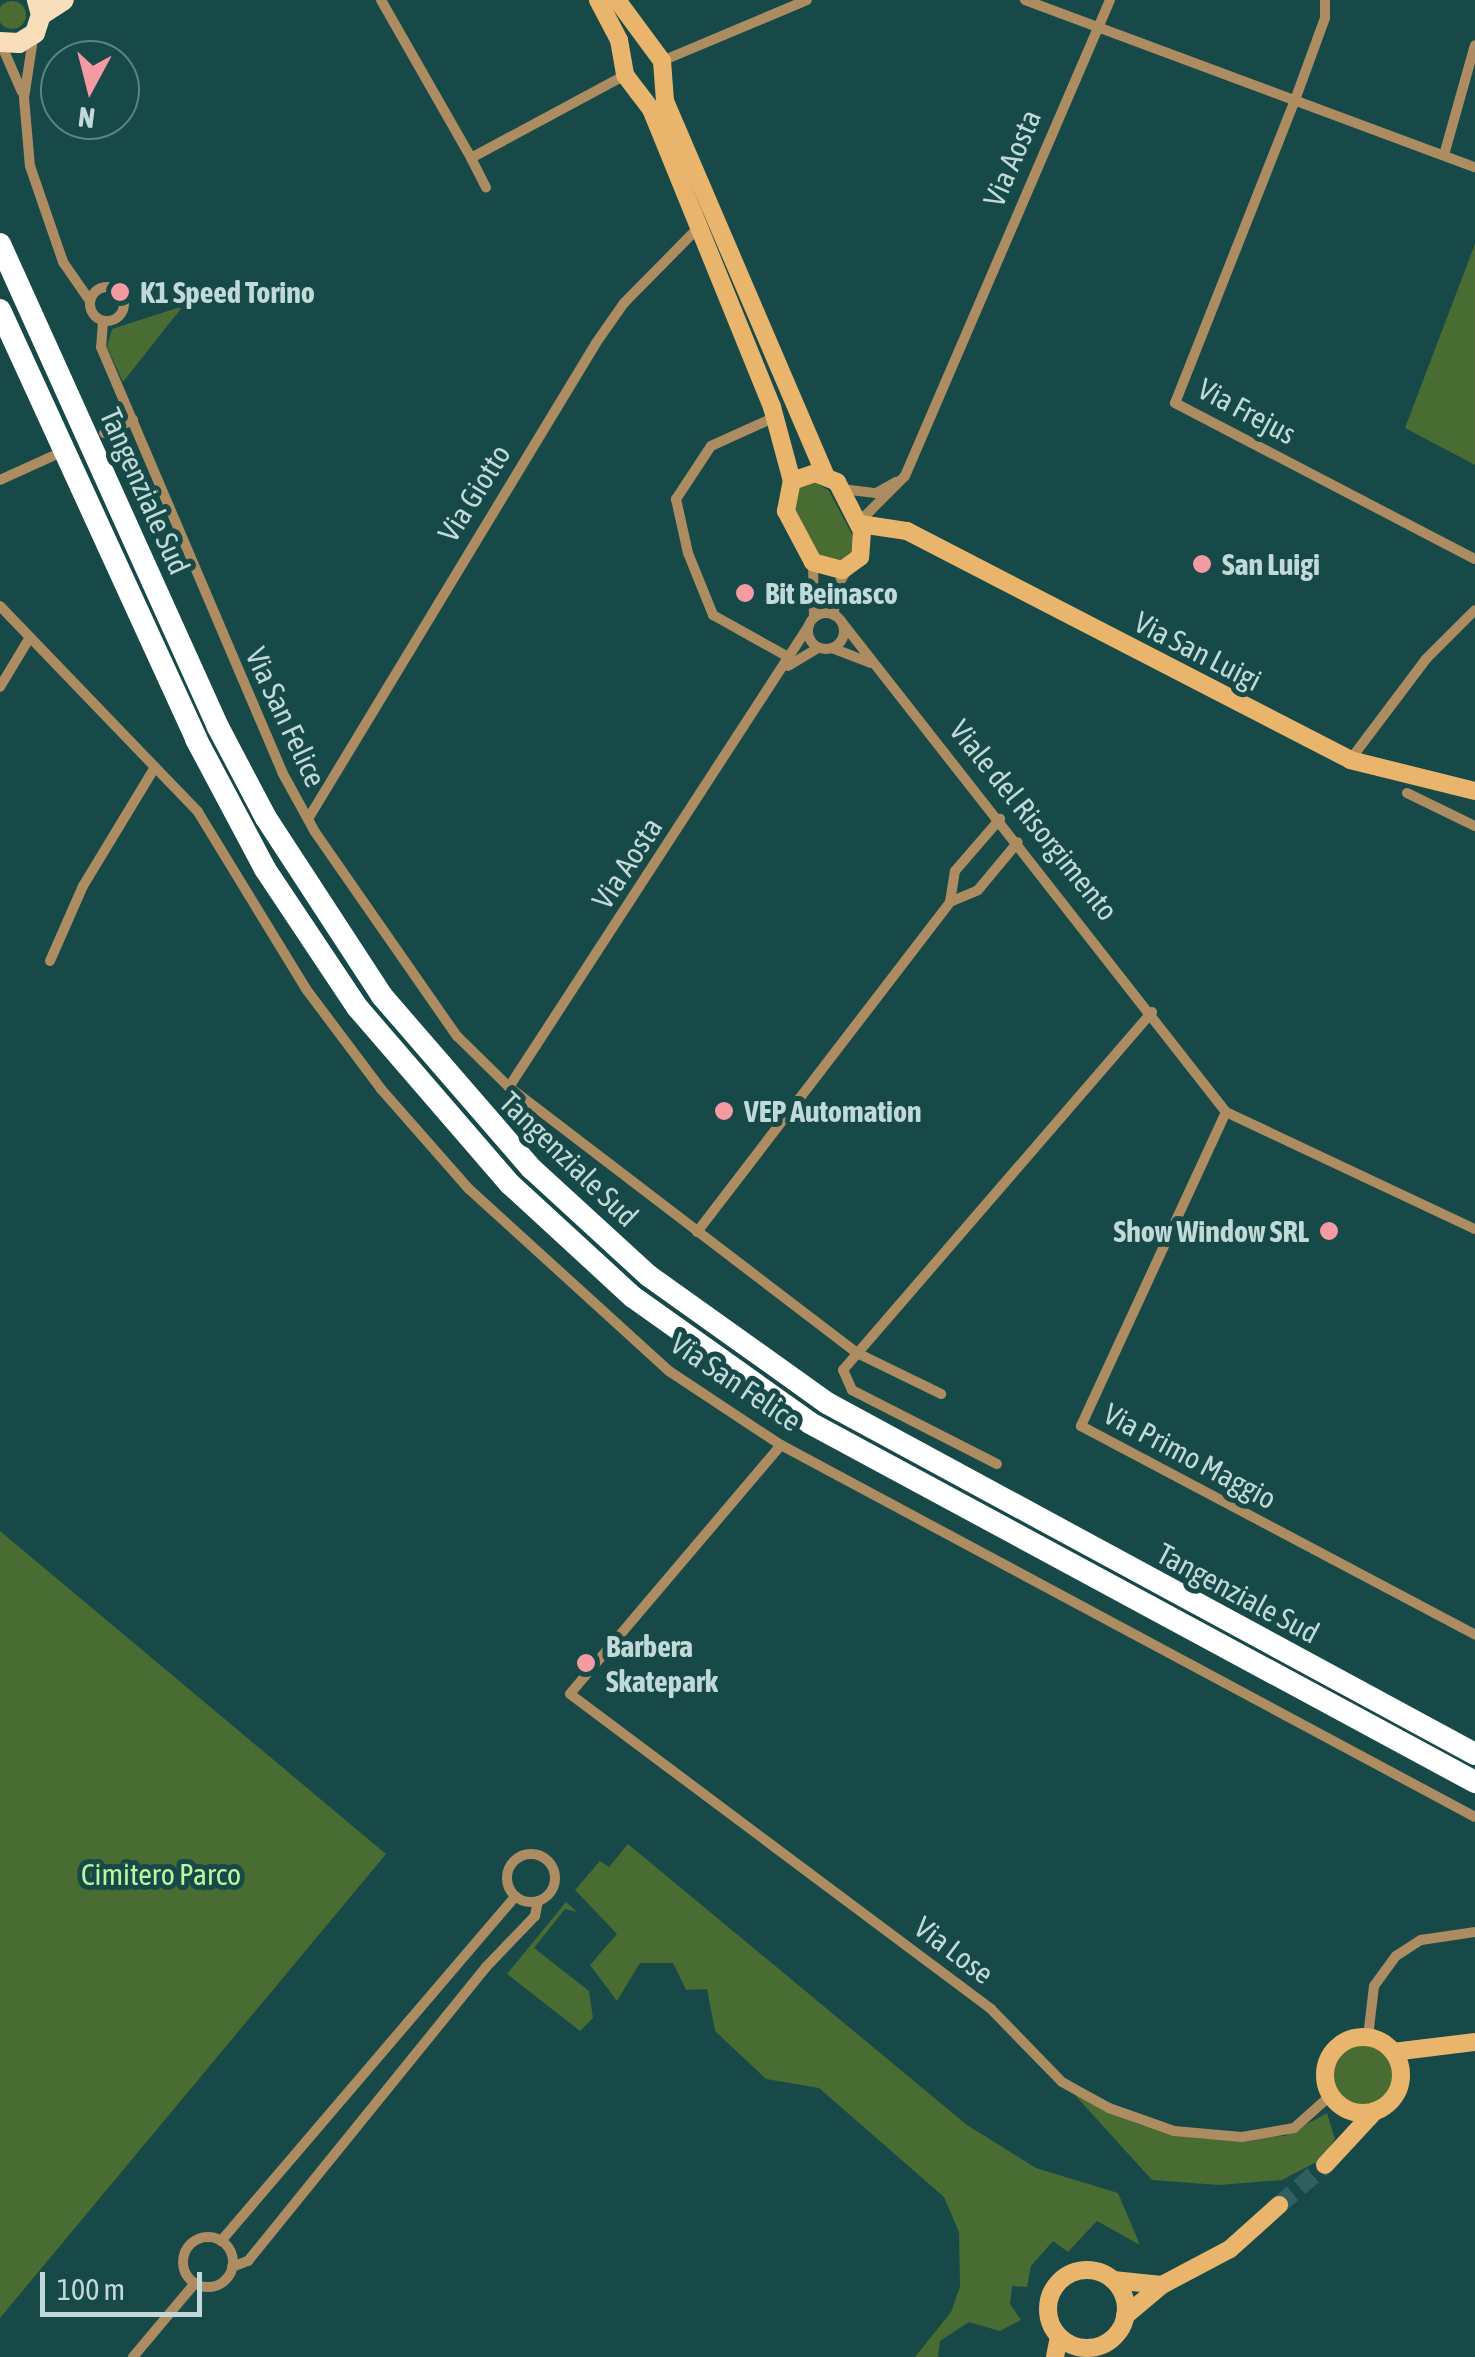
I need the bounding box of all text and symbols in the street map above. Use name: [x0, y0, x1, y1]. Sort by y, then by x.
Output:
north arrow: [40, 40, 140, 140]
text: N: [76, 101, 97, 135]
street label: Via Aosta: [976, 104, 1048, 212]
place label: K1 Speed Torino: [140, 274, 315, 310]
marker: K1 Speed Torino: [109, 281, 131, 303]
street label: Via Frejus: [1192, 370, 1302, 452]
street label: Tangenziale Sud: [92, 402, 198, 580]
street label: Via Giotto: [430, 438, 518, 548]
place label: San Luigi: [1222, 546, 1320, 582]
marker: San Luigi: [1191, 553, 1213, 575]
place label: Bit Beinasco: [765, 575, 898, 611]
marker: Bit Beinasco: [734, 582, 756, 604]
street label: Via San Luigi: [1128, 604, 1268, 698]
street label: Via San Felice: [238, 642, 334, 792]
street label: Viale del Risorgimento: [942, 713, 1126, 927]
street label: Via Aosta: [584, 811, 670, 915]
street label: Tangenziale Sud: [492, 1084, 646, 1234]
place label: VEP Automation: [744, 1093, 922, 1129]
marker: VEP Automation: [713, 1100, 735, 1122]
place label: Show Window SRL: [1114, 1213, 1309, 1249]
marker: Show Window SRL: [1318, 1220, 1340, 1242]
street label: Via San Felice: [664, 1325, 808, 1439]
street label: Via Primo Maggio: [1098, 1395, 1282, 1517]
street label: Tangenziale Sud: [1151, 1535, 1325, 1651]
place label: Barbera Skatepark: [606, 1628, 718, 1698]
marker: Barbera Skatepark: [575, 1652, 597, 1674]
park label: Cimitero Parco: [81, 1856, 241, 1892]
street label: Via Lose: [907, 1909, 1001, 1991]
scale bar: [45, 2252, 208, 2314]
text: 100 m: [57, 2272, 125, 2306]

